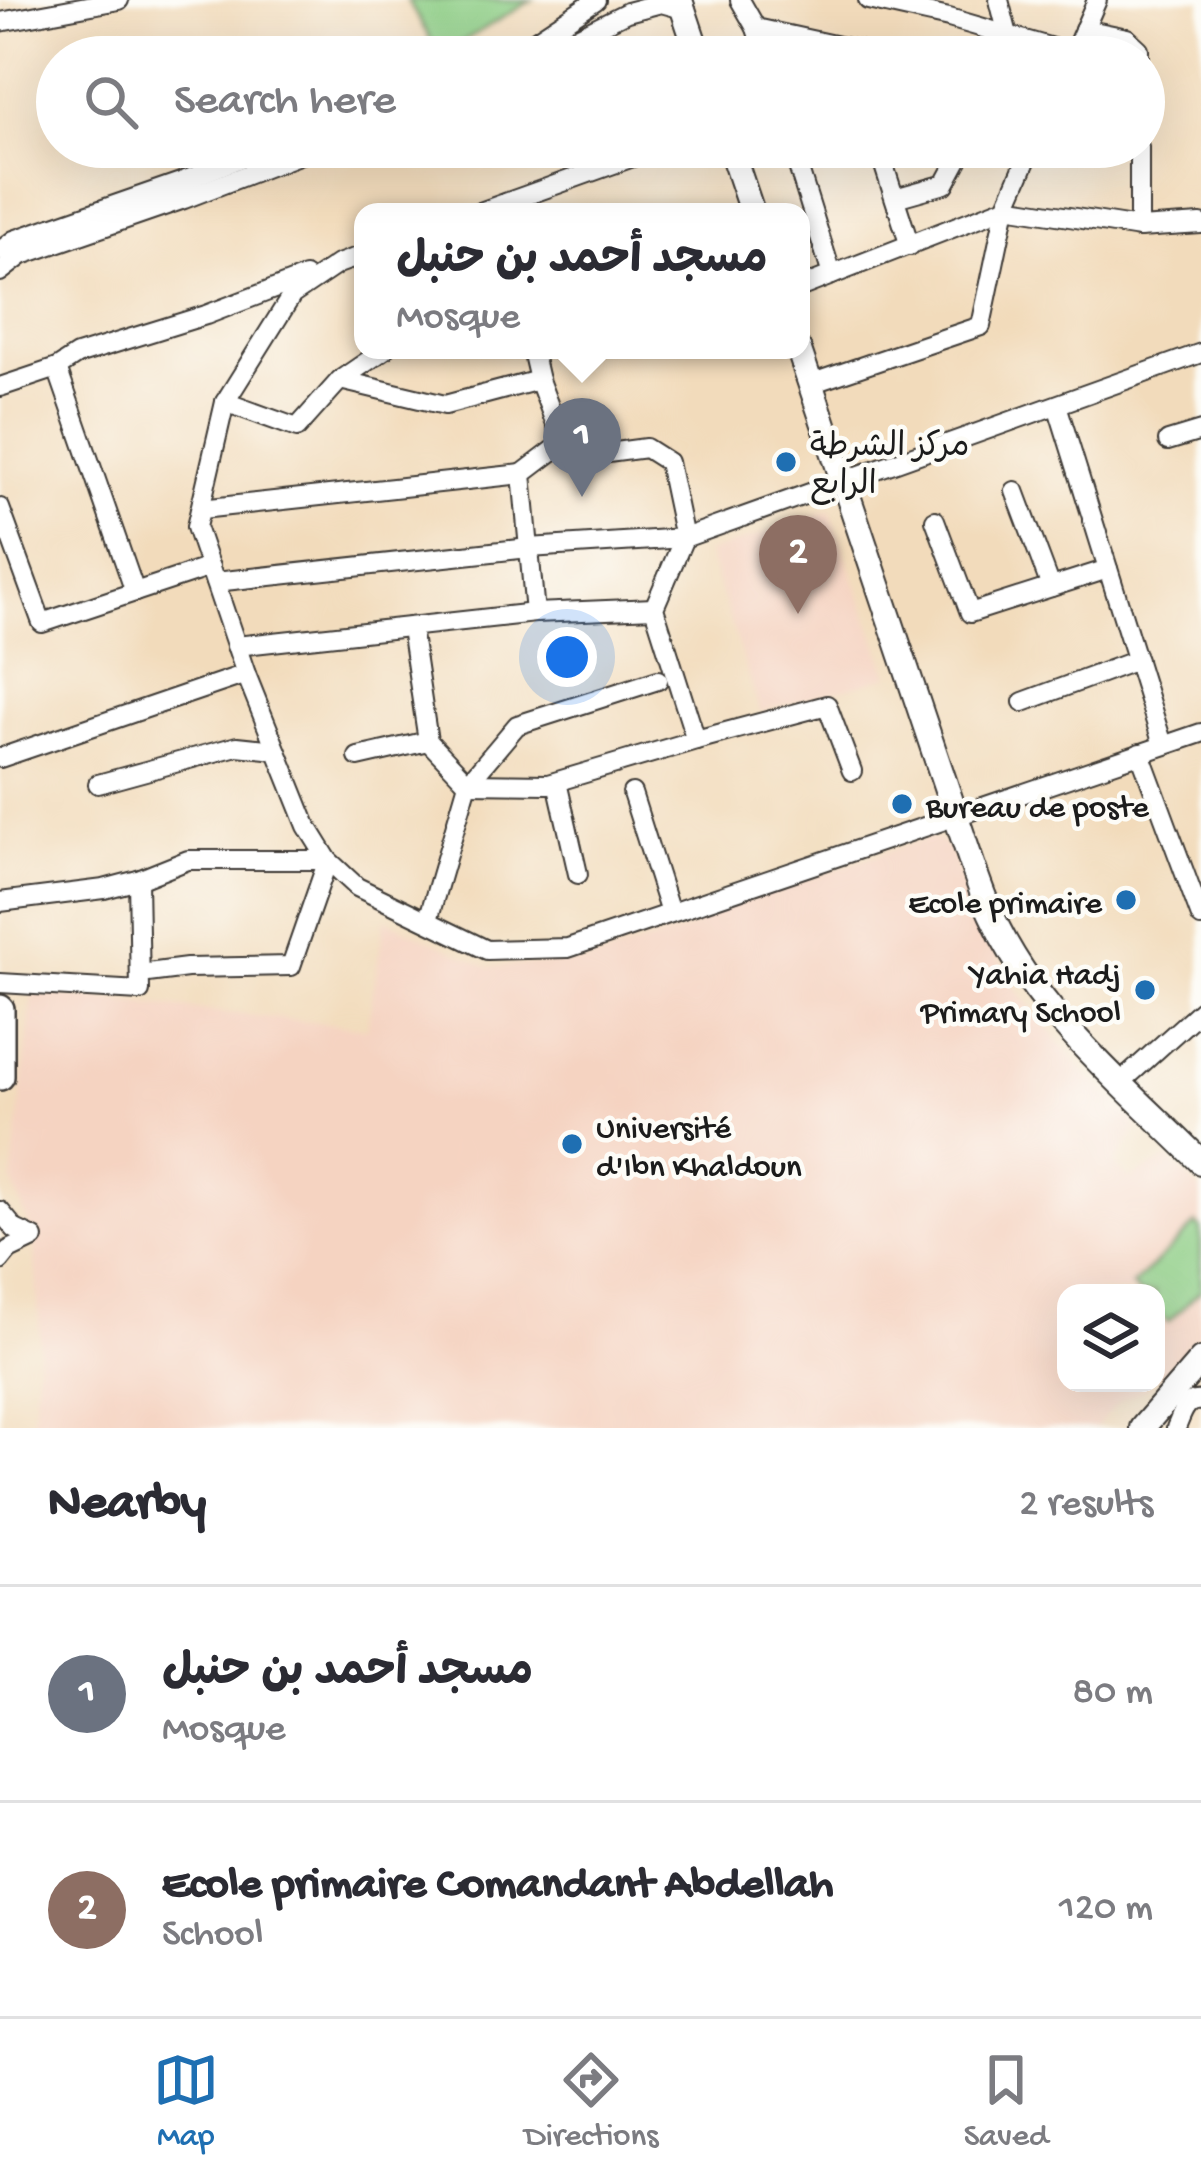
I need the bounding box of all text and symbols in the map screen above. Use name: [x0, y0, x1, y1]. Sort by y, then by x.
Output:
search box: [36, 36, 1165, 168]
icon: search: [78, 69, 144, 135]
text: Search here: [174, 76, 396, 129]
popup: [354, 203, 810, 359]
text: مسجد أحمد بن حنبل: [396, 236, 768, 289]
text: Mosque: [396, 296, 520, 342]
pin: 1: [543, 398, 621, 497]
place label: مركز الشرطة الرابع: [810, 429, 969, 506]
marker: مركز الشرطة الرابع: [773, 449, 799, 475]
pin: 2: [759, 515, 837, 614]
your location: [537, 627, 597, 687]
marker: Bureau de poste: [889, 791, 915, 817]
place label: Bureau de poste: [925, 791, 1150, 829]
place label: Ecole primaire: [908, 887, 1103, 925]
marker: Ecole primaire: [1113, 887, 1139, 913]
place label: Yahia Hadj Primary School: [920, 958, 1121, 1034]
marker: Yahia Hadj Primary School: [1132, 977, 1158, 1003]
place label: Université d'Ibn Khaldoun: [596, 1112, 802, 1188]
marker: Université d'Ibn Khaldoun: [559, 1131, 585, 1157]
map controls: [1057, 1284, 1165, 1392]
button: layers: [1057, 1284, 1165, 1392]
text: Nearby: [48, 1476, 206, 1536]
text: 2 results: [1019, 1483, 1153, 1529]
text: مسجد أحمد بن حنبل: [162, 1648, 533, 1701]
text: 1: [79, 1671, 95, 1717]
text: 80 m: [1073, 1671, 1153, 1717]
text: Mosque: [162, 1708, 285, 1754]
text: Ecole primaire Comandant Abdellah: [162, 1860, 833, 1913]
text: 2: [77, 1887, 97, 1933]
text: 120 m: [1059, 1887, 1153, 1933]
text: School: [162, 1913, 263, 1959]
tab: Map: [153, 2047, 219, 2157]
tab: Directions: [524, 2047, 658, 2157]
tab: Saved: [964, 2047, 1048, 2157]

